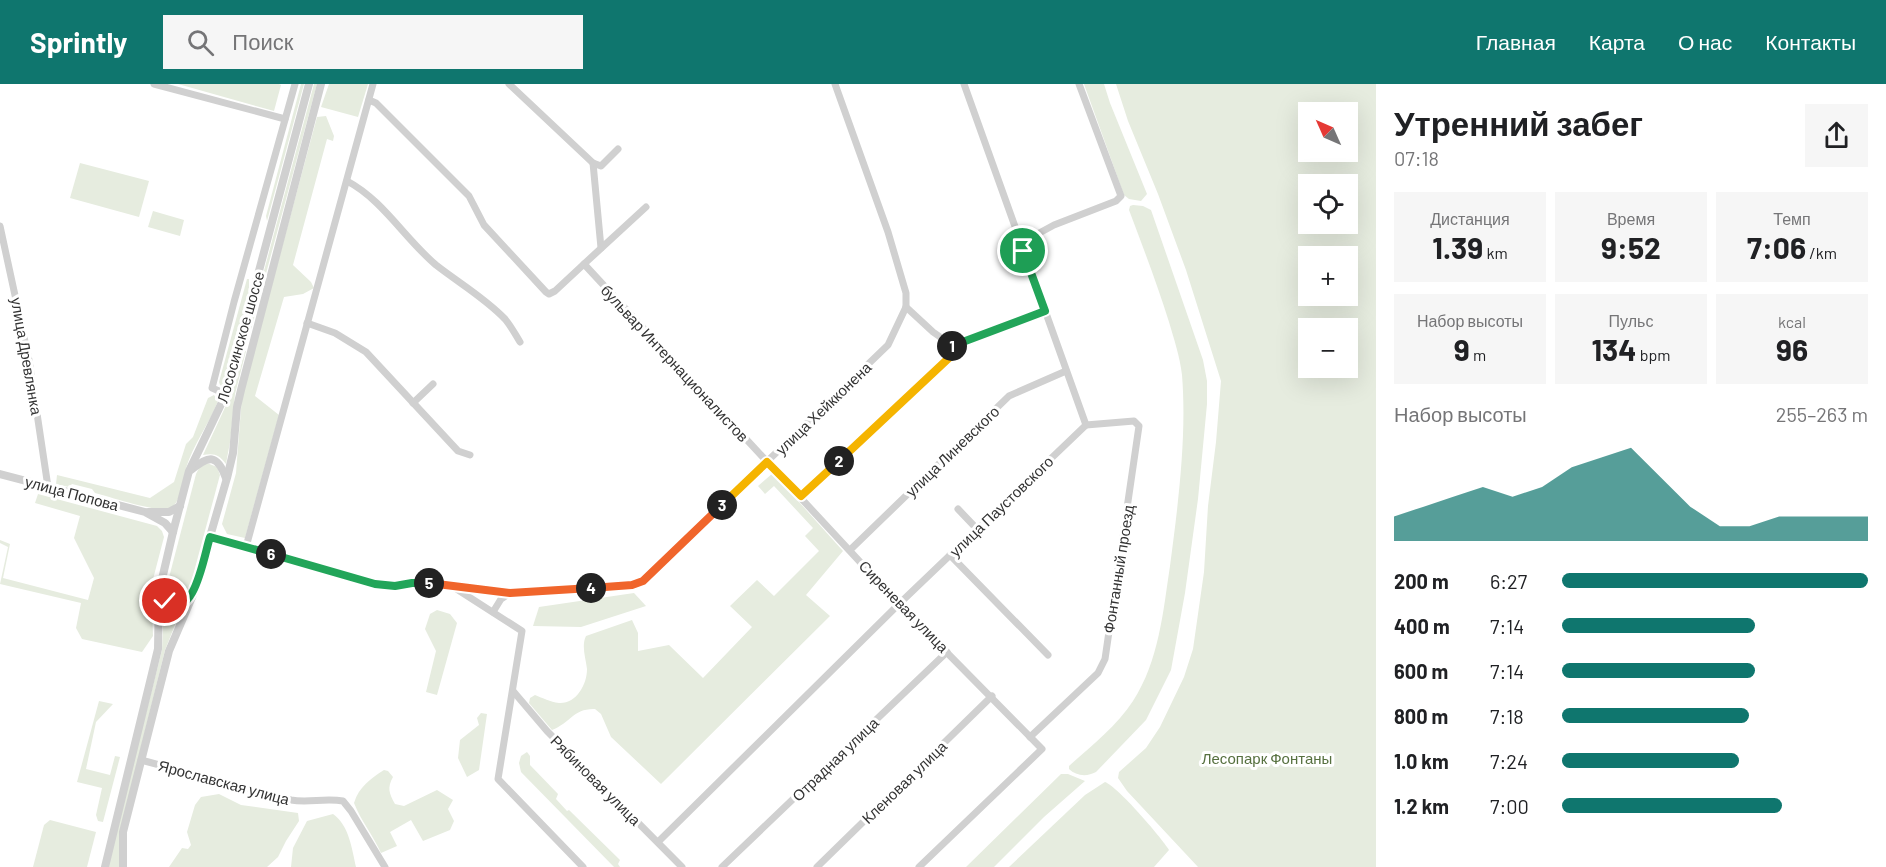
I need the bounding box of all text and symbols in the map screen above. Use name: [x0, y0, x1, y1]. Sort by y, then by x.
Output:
search box: [163, 15, 583, 69]
text: Sprintly: [30, 25, 127, 59]
icon: search: [184, 26, 217, 59]
text: Поиск: [232, 28, 293, 54]
text: Главная: [1476, 29, 1556, 54]
text: Карта: [1589, 29, 1645, 54]
text: О нас: [1678, 29, 1732, 54]
text: Контакты: [1765, 29, 1856, 54]
north arrow: [1298, 102, 1358, 162]
map controls: [1298, 102, 1358, 378]
text: Утренний забег: [1394, 103, 1643, 143]
button: share: [1805, 104, 1868, 167]
text: 07:18: [1394, 146, 1439, 170]
button: locate: [1298, 174, 1358, 234]
text: Дистанция: [1430, 209, 1510, 228]
text: Время: [1607, 209, 1655, 228]
text: Темп: [1773, 209, 1811, 228]
pin: [997, 225, 1048, 276]
text: 1.39: [1432, 229, 1483, 265]
text: 9:52: [1601, 229, 1661, 265]
text: 7:06: [1747, 229, 1806, 265]
icon: arrive: [1006, 234, 1039, 267]
text: km: [1483, 243, 1508, 262]
text: /km: [1806, 243, 1837, 262]
button: +: [1298, 246, 1358, 306]
street label: Лососинское шоссе: [213, 269, 267, 405]
street label: бульвар Интернационалистов: [597, 281, 753, 445]
street label: улица Древлянка: [8, 296, 46, 417]
text: Набор высоты: [1417, 311, 1523, 330]
text: Пульс: [1609, 311, 1653, 330]
text: kcal: [1778, 312, 1806, 331]
button: −: [1298, 318, 1358, 378]
pin: 1: [937, 331, 967, 361]
text: 9: [1454, 331, 1470, 367]
text: 134: [1592, 331, 1636, 367]
text: 96: [1776, 331, 1808, 367]
text: 1: [949, 336, 955, 355]
text: m: [1470, 345, 1486, 364]
text: bpm: [1636, 345, 1671, 364]
street label: улица Хейкконена: [771, 357, 875, 458]
street label: улица Линевского: [902, 402, 1002, 500]
text: Набор высоты: [1394, 402, 1527, 426]
text: 255–263 m: [1776, 402, 1868, 426]
pin: 2: [824, 446, 854, 476]
text: 2: [835, 451, 843, 470]
street label: улица Паустовского: [945, 452, 1057, 560]
street label: улица Попова: [23, 472, 121, 514]
pin: 3: [707, 490, 737, 520]
text: 3: [718, 495, 726, 514]
street label: Фонтанный проезд: [1099, 503, 1137, 635]
pin: 6: [256, 539, 286, 569]
text: 6: [267, 544, 275, 563]
street label: Сиреневая улица: [855, 556, 953, 656]
pin: 5: [414, 568, 444, 598]
text: 200 m: [1394, 569, 1449, 593]
text: 6:27: [1490, 569, 1527, 593]
text: 5: [425, 573, 433, 592]
pin: 4: [576, 573, 606, 603]
pin: [139, 575, 190, 626]
text: 4: [586, 578, 596, 597]
icon: check: [148, 584, 181, 617]
text: 400 m: [1394, 614, 1450, 638]
text: 7:14: [1490, 614, 1524, 638]
text: 600 m: [1394, 659, 1448, 683]
text: 7:14: [1490, 659, 1524, 683]
text: 800 m: [1394, 704, 1448, 728]
text: 7:18: [1490, 704, 1524, 728]
street label: Отрадная улица: [788, 713, 882, 805]
street label: Рябиновая улица: [547, 731, 645, 829]
street label: Кленовая улица: [858, 737, 951, 827]
park label: Лесопарк Фонтаны: [1202, 749, 1332, 767]
text: 1.0 km: [1394, 749, 1449, 773]
text: 7:24: [1490, 749, 1528, 773]
street label: Ярославская улица: [156, 756, 292, 808]
text: 1.2 km: [1394, 794, 1449, 818]
text: 7:00: [1490, 794, 1529, 818]

